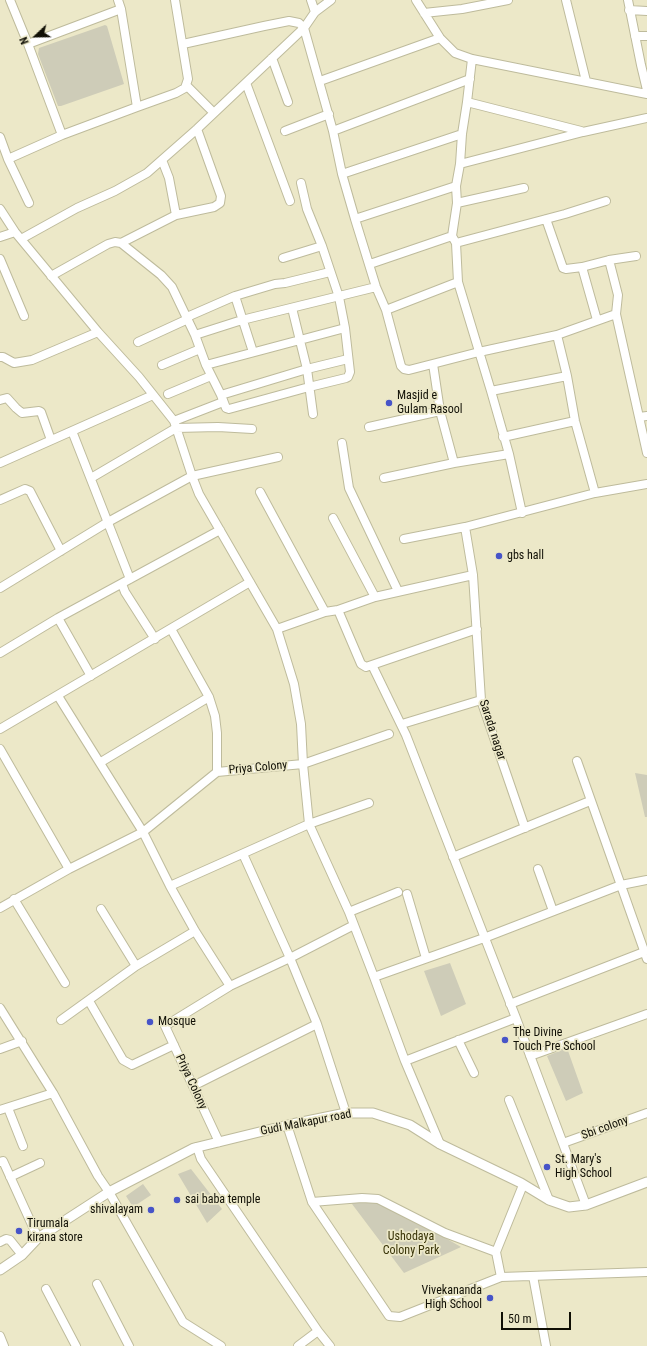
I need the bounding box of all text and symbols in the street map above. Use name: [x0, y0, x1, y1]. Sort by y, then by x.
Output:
north arrow: [16, 16, 56, 56]
text: N: [17, 35, 32, 46]
place label: Masjid e Gulam Rasool: [397, 389, 463, 417]
marker: Masjid e Gulam Rasool: [384, 398, 394, 408]
place label: gbs hall: [507, 549, 544, 563]
marker: gbs hall: [494, 551, 504, 561]
street label: Sarada nagar: [475, 698, 509, 762]
street label: Priya Colony: [228, 758, 288, 778]
place label: Mosque: [158, 1015, 196, 1029]
marker: Mosque: [145, 1017, 155, 1027]
place label: The Divine Touch Pre School: [513, 1026, 596, 1054]
marker: The Divine Touch Pre School: [500, 1035, 510, 1045]
street label: Priya Colony: [172, 1052, 210, 1112]
street label: Gudi Malkapur road: [259, 1107, 353, 1139]
street label: Sbi colony: [580, 1113, 630, 1143]
place label: St. Mary's High School: [555, 1153, 612, 1181]
marker: St. Mary's High School: [542, 1162, 552, 1172]
place label: sai baba temple: [185, 1193, 260, 1207]
marker: sai baba temple: [172, 1195, 182, 1205]
place label: shivalayam: [90, 1203, 143, 1217]
marker: shivalayam: [146, 1205, 156, 1215]
place label: Tirumala kirana store: [27, 1217, 83, 1245]
marker: Tirumala kirana store: [14, 1226, 24, 1236]
park label: Ushodaya Colony Park: [383, 1230, 439, 1258]
place label: Vivekananda High School: [422, 1284, 482, 1312]
marker: Vivekananda High School: [485, 1293, 495, 1303]
scale bar: [503, 1304, 573, 1330]
text: 50 m: [508, 1312, 532, 1326]

